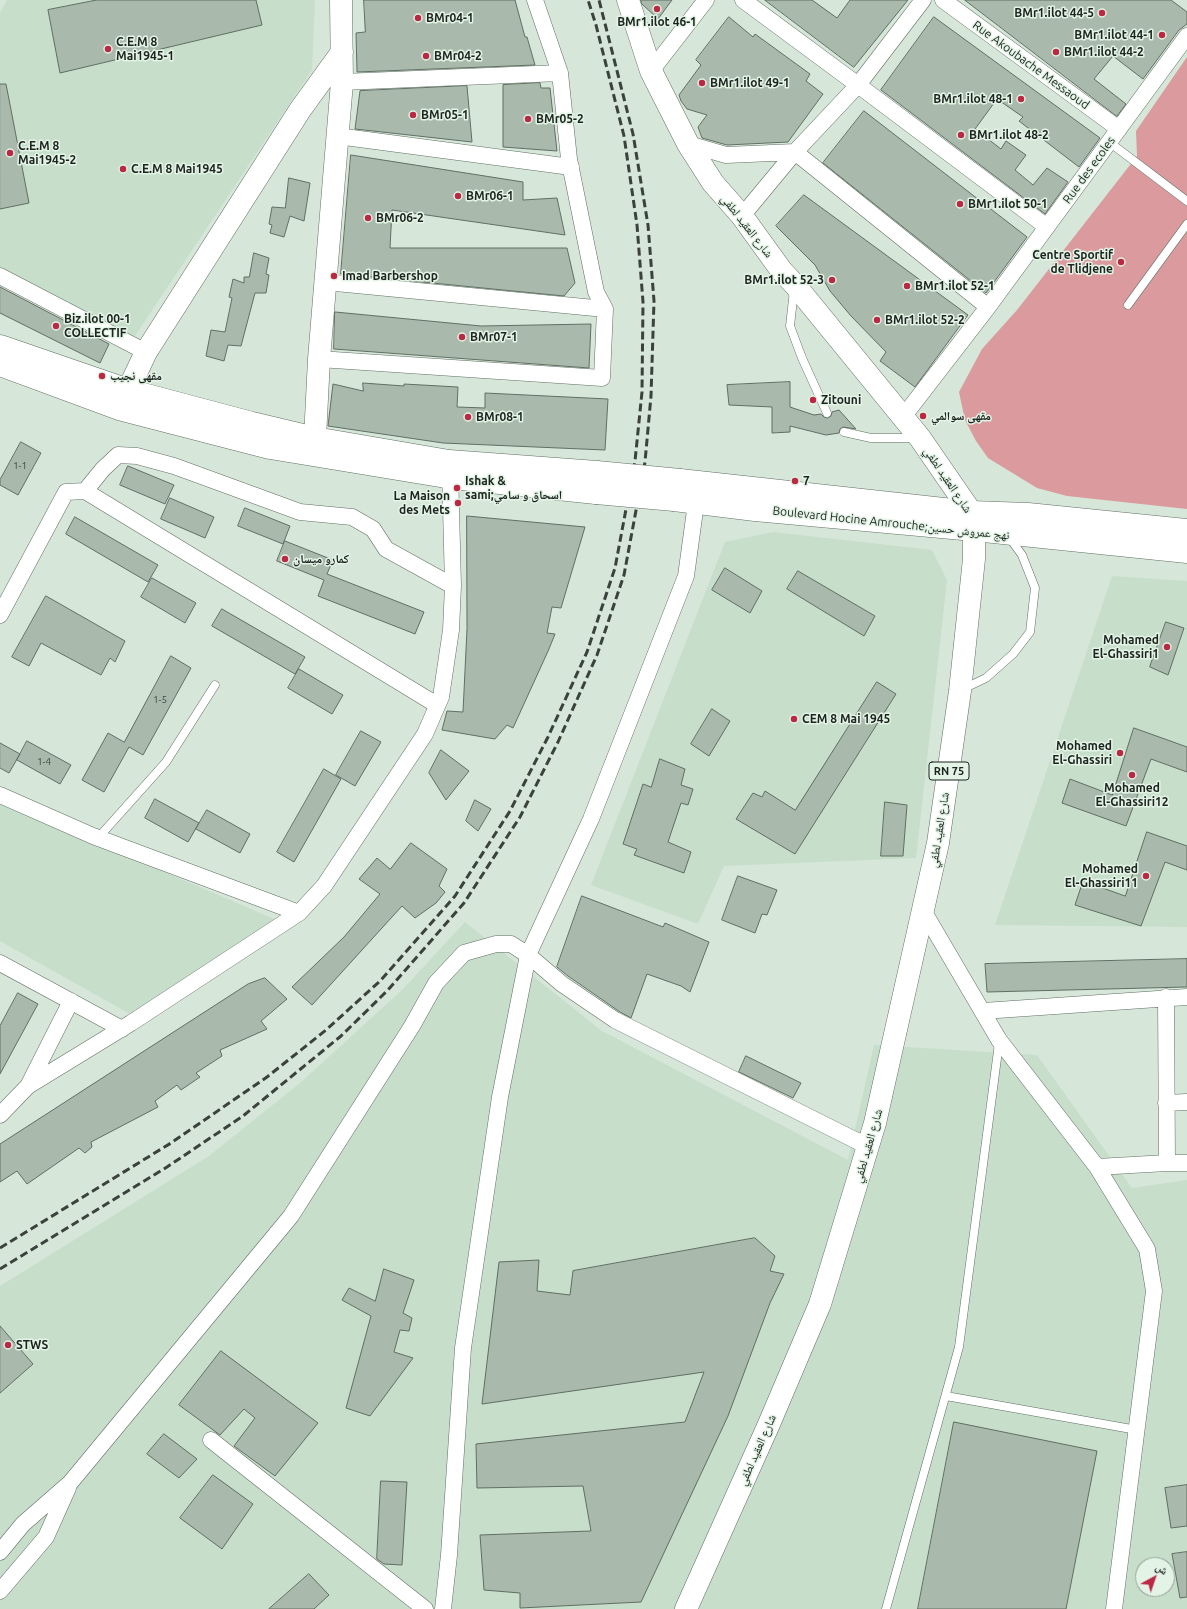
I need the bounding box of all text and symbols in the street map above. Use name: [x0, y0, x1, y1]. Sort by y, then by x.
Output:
marker: BMr1.ilot 46-1: [652, 4, 662, 14]
place label: BMr1.ilot 44-5: [1014, 6, 1094, 20]
marker: BMr1.ilot 44-5: [1097, 8, 1107, 18]
place label: BMr04-1: [426, 11, 474, 25]
marker: BMr04-1: [413, 13, 423, 23]
place label: BMr1.ilot 46-1: [617, 15, 697, 29]
street label: Rue Akoubache Messaoud: [970, 18, 1092, 112]
place label: BMr1.ilot 44-1: [1074, 28, 1154, 42]
marker: BMr1.ilot 44-1: [1157, 30, 1167, 40]
place label: C.E.M 8 Mai1945-1: [116, 35, 174, 63]
marker: C.E.M 8 Mai1945-1: [103, 44, 113, 54]
place label: BMr1.ilot 44-2: [1064, 45, 1144, 59]
marker: BMr1.ilot 44-2: [1051, 47, 1061, 57]
place label: BMr04-2: [434, 49, 482, 63]
marker: BMr04-2: [421, 51, 431, 61]
place label: BMr1.ilot 49-1: [710, 76, 790, 90]
marker: BMr1.ilot 49-1: [697, 78, 707, 88]
place label: BMr1.ilot 48-1: [933, 92, 1013, 106]
marker: BMr1.ilot 48-1: [1016, 94, 1026, 104]
place label: BMr05-1: [421, 108, 469, 122]
marker: BMr05-1: [408, 110, 418, 120]
place label: BMr05-2: [536, 112, 584, 126]
marker: BMr05-2: [523, 114, 533, 124]
place label: BMr1.ilot 48-2: [969, 128, 1049, 142]
marker: BMr1.ilot 48-2: [956, 130, 966, 140]
street label: Rue des ecoles: [1060, 134, 1118, 206]
place label: C.E.M 8 Mai1945-2: [18, 139, 76, 167]
marker: C.E.M 8 Mai1945-2: [5, 148, 15, 158]
place label: C.E.M 8 Mai1945: [131, 162, 223, 176]
marker: C.E.M 8 Mai1945: [118, 164, 128, 174]
place label: BMr06-1: [466, 189, 514, 203]
marker: BMr06-1: [453, 191, 463, 201]
street label: شارع العقيد لطفي: [718, 192, 776, 260]
place label: BMr1.ilot 50-1: [968, 197, 1048, 211]
marker: BMr1.ilot 50-1: [955, 199, 965, 209]
place label: BMr06-2: [376, 211, 424, 225]
marker: BMr06-2: [363, 213, 373, 223]
place label: Centre Sportif de Tlidjene: [1032, 248, 1113, 276]
marker: Centre Sportif de Tlidjene: [1116, 257, 1126, 267]
place label: Imad Barbershop: [342, 269, 438, 283]
marker: Imad Barbershop: [329, 271, 339, 281]
place label: BMr1.ilot 52-3: [744, 273, 824, 287]
marker: BMr1.ilot 52-3: [827, 275, 837, 285]
place label: BMr1.ilot 52-1: [915, 279, 995, 293]
marker: BMr1.ilot 52-1: [902, 281, 912, 291]
place label: Biz.ilot 00-1 COLLECTIF: [64, 312, 131, 340]
place label: BMr1.ilot 52-2: [885, 313, 965, 327]
marker: BMr1.ilot 52-2: [872, 315, 882, 325]
marker: Biz.ilot 00-1 COLLECTIF: [51, 321, 61, 331]
place label: BMr07-1: [470, 330, 518, 344]
marker: BMr07-1: [457, 332, 467, 342]
place label: مقهى نجيب: [110, 369, 162, 383]
marker: مقهى نجيب: [97, 371, 107, 381]
place label: Zitouni: [821, 393, 861, 407]
marker: Zitouni: [808, 395, 818, 405]
place label: مقهى سوالمي: [931, 409, 991, 423]
place label: BMr08-1: [476, 410, 524, 424]
marker: مقهى سوالمي: [918, 411, 928, 421]
marker: BMr08-1: [463, 412, 473, 422]
street label: شارع العقيد لطفي: [921, 444, 975, 516]
house number: 1-1: [13, 460, 27, 472]
place label: Ishak & sami;اسحاق و سامي: [465, 474, 562, 502]
place label: 7: [803, 474, 810, 488]
marker: 7: [790, 476, 800, 486]
marker: Ishak & sami;اسحاق و سامي: [452, 483, 462, 493]
place label: La Maison des Mets: [393, 489, 450, 517]
marker: La Maison des Mets: [453, 498, 463, 508]
street label: Boulevard Hocine Amrouche;نهج عمروش حسين: [772, 503, 1010, 543]
place label: كمارو ميسان: [293, 552, 349, 566]
marker: كمارو ميسان: [280, 554, 290, 564]
place label: Mohamed El-Ghassiri1: [1093, 633, 1159, 661]
marker: Mohamed El-Ghassiri1: [1162, 642, 1172, 652]
house number: 1-5: [153, 694, 167, 706]
place label: CEM 8 Mai 1945: [802, 712, 890, 726]
marker: CEM 8 Mai 1945: [789, 714, 799, 724]
place label: Mohamed El-Ghassiri: [1052, 739, 1112, 767]
marker: Mohamed El-Ghassiri: [1115, 748, 1125, 758]
house number: 1-4: [37, 756, 51, 768]
road number: RN 75: [929, 762, 969, 780]
marker: Mohamed El-Ghassiri12: [1127, 770, 1137, 780]
place label: Mohamed El-Ghassiri12: [1095, 781, 1169, 809]
street label: شارع العقيد لطفي: [926, 791, 952, 869]
place label: Mohamed El-Ghassiri11: [1065, 862, 1138, 890]
marker: Mohamed El-Ghassiri11: [1141, 871, 1151, 881]
street label: شارع العقيد لطفي: [851, 1107, 885, 1185]
place label: STWS: [16, 1338, 48, 1352]
marker: STWS: [3, 1340, 13, 1350]
street label: شارع العقيد لطفي: [735, 1412, 779, 1488]
north arrow: [1135, 1557, 1175, 1597]
text: ش: [1154, 1560, 1170, 1577]

